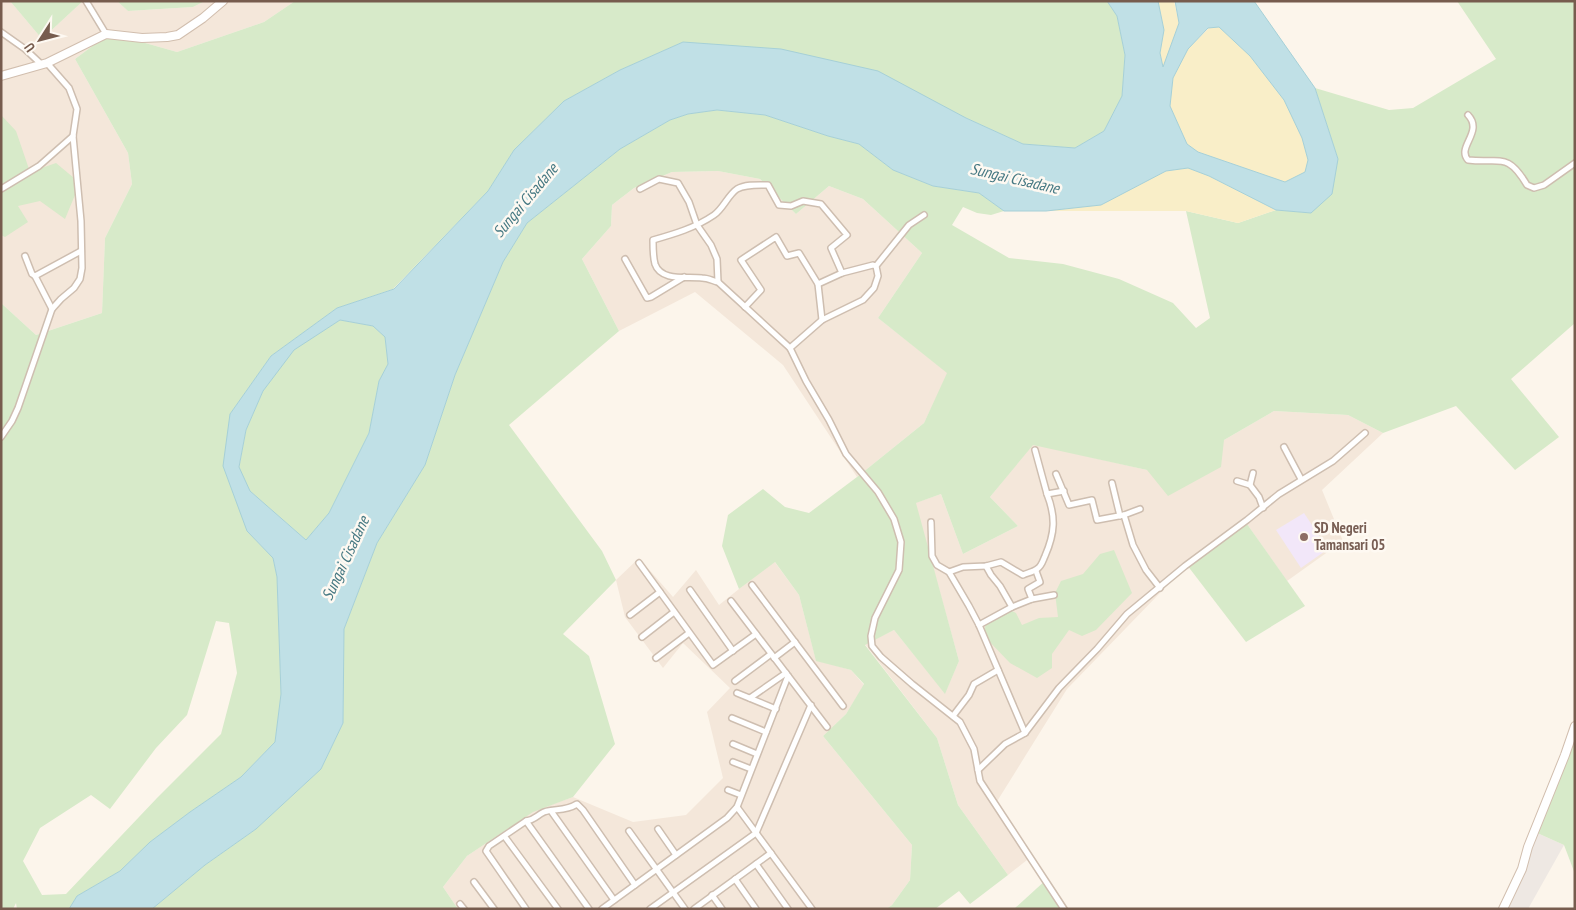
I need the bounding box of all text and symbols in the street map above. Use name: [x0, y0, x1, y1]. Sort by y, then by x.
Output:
north arrow: [15, 15, 65, 65]
text: U: [20, 39, 39, 56]
water label: Sungai Cisadane: [488, 158, 563, 241]
water label: Sungai Cisadane: [969, 158, 1063, 198]
water label: Sungai Cisadane: [317, 511, 374, 603]
place label: SD Negeri Tamansari 05: [1314, 518, 1386, 554]
marker: SD Negeri Tamansari 05: [1298, 531, 1310, 543]

